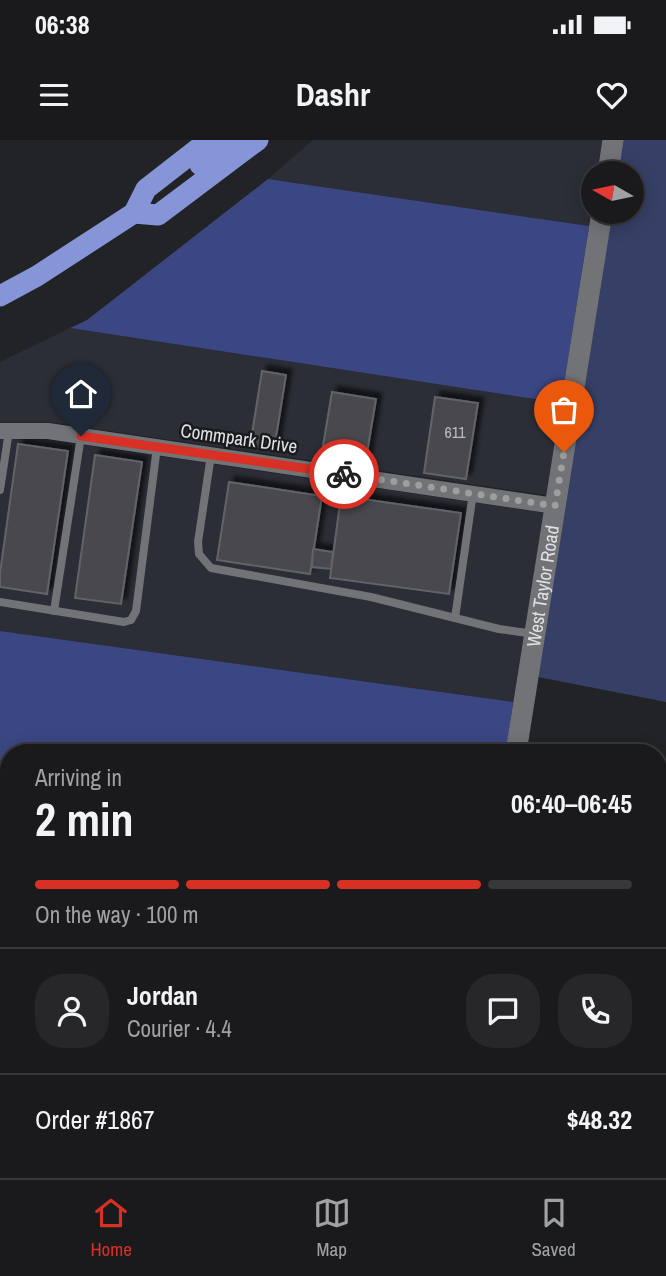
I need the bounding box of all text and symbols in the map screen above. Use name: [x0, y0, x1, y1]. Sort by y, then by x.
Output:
text: 06:38: [35, 7, 90, 42]
text: Dashr: [296, 73, 370, 116]
icon: menu: [35, 76, 73, 114]
icon: heart: [593, 76, 631, 114]
north arrow: [581, 161, 644, 224]
map controls: [581, 161, 644, 224]
pin: [51, 364, 111, 436]
icon: home: [62, 375, 100, 413]
pin: [534, 380, 594, 452]
icon: bag: [545, 391, 583, 429]
street label: Commpark Drive: [179, 417, 299, 459]
house number: 611: [445, 421, 466, 443]
courier: [309, 439, 379, 509]
icon: bike: [325, 455, 363, 493]
street label: West Taylor Road: [520, 523, 565, 649]
text: Arriving in: [35, 762, 122, 793]
text: 06:40–06:45: [511, 786, 632, 821]
text: 2 min: [35, 788, 134, 850]
text: On the way · 100 m: [35, 899, 199, 930]
button: person: [35, 974, 109, 1048]
button: chat: [466, 974, 540, 1048]
button: phone: [558, 974, 632, 1048]
text: Jordan: [127, 978, 198, 1013]
text: Courier · 4.4: [127, 1013, 232, 1044]
text: Order #1867: [35, 1102, 155, 1137]
text: $48.32: [567, 1102, 632, 1137]
tab: Home: [90, 1194, 132, 1262]
tab: Map: [313, 1194, 351, 1262]
tab: Saved: [531, 1194, 576, 1262]

